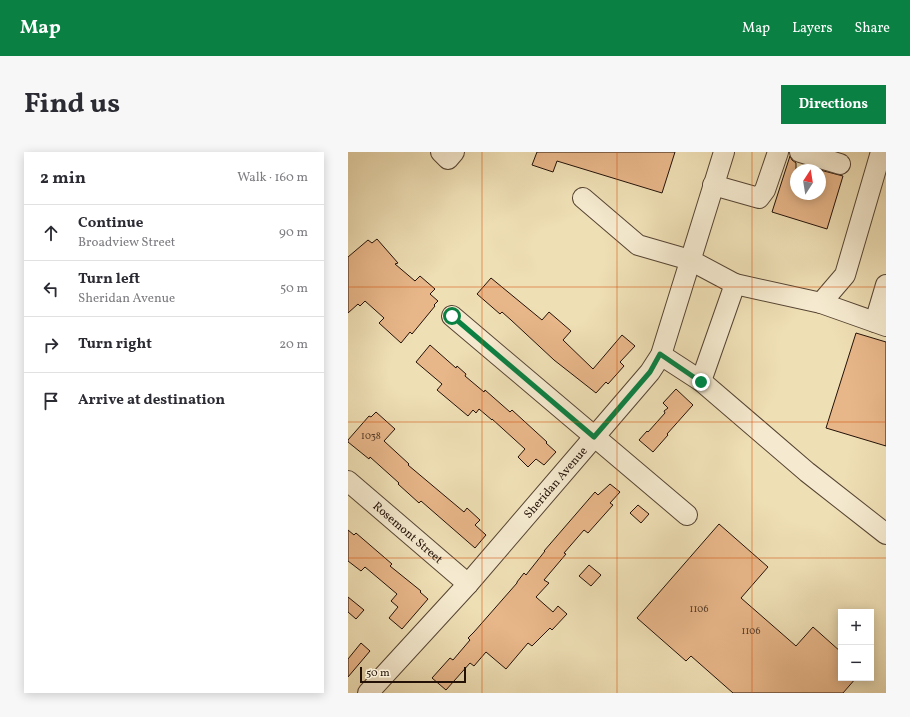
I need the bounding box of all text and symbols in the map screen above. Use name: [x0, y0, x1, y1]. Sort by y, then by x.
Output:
text: Map: [20, 15, 61, 41]
text: Map: [742, 19, 770, 38]
text: Layers: [792, 19, 832, 38]
text: Share: [854, 19, 890, 38]
text: Find us: [24, 85, 120, 124]
button: Directions: [781, 85, 886, 124]
north arrow: [790, 164, 826, 200]
text: 2 min: [40, 167, 86, 190]
text: Walk · 160 m: [237, 169, 308, 187]
text: Continue: [78, 213, 143, 234]
icon: ahead: [40, 222, 62, 244]
text: 90 m: [279, 224, 308, 242]
text: Broadview Street: [78, 234, 175, 252]
text: Turn left: [78, 269, 140, 290]
icon: left: [40, 278, 62, 300]
text: 50 m: [280, 280, 308, 298]
text: Sheridan Avenue: [78, 290, 175, 308]
route start: [443, 307, 461, 325]
icon: right: [40, 334, 62, 356]
text: Turn right: [78, 334, 152, 355]
text: 20 m: [279, 336, 308, 354]
route end: [692, 373, 710, 391]
icon: arrive: [40, 390, 62, 412]
text: Arrive at destination: [78, 390, 225, 411]
house number: 1038: [361, 429, 381, 443]
street label: Sheridan Avenue: [521, 443, 592, 522]
street label: Rosemont Street: [369, 499, 446, 568]
house number: 1106: [690, 602, 708, 616]
map controls: [838, 609, 874, 681]
button: +: [838, 609, 874, 645]
house number: 1106: [742, 624, 760, 638]
button: −: [838, 645, 874, 681]
scale bar: [360, 665, 466, 684]
text: 50 m: [366, 666, 390, 681]

